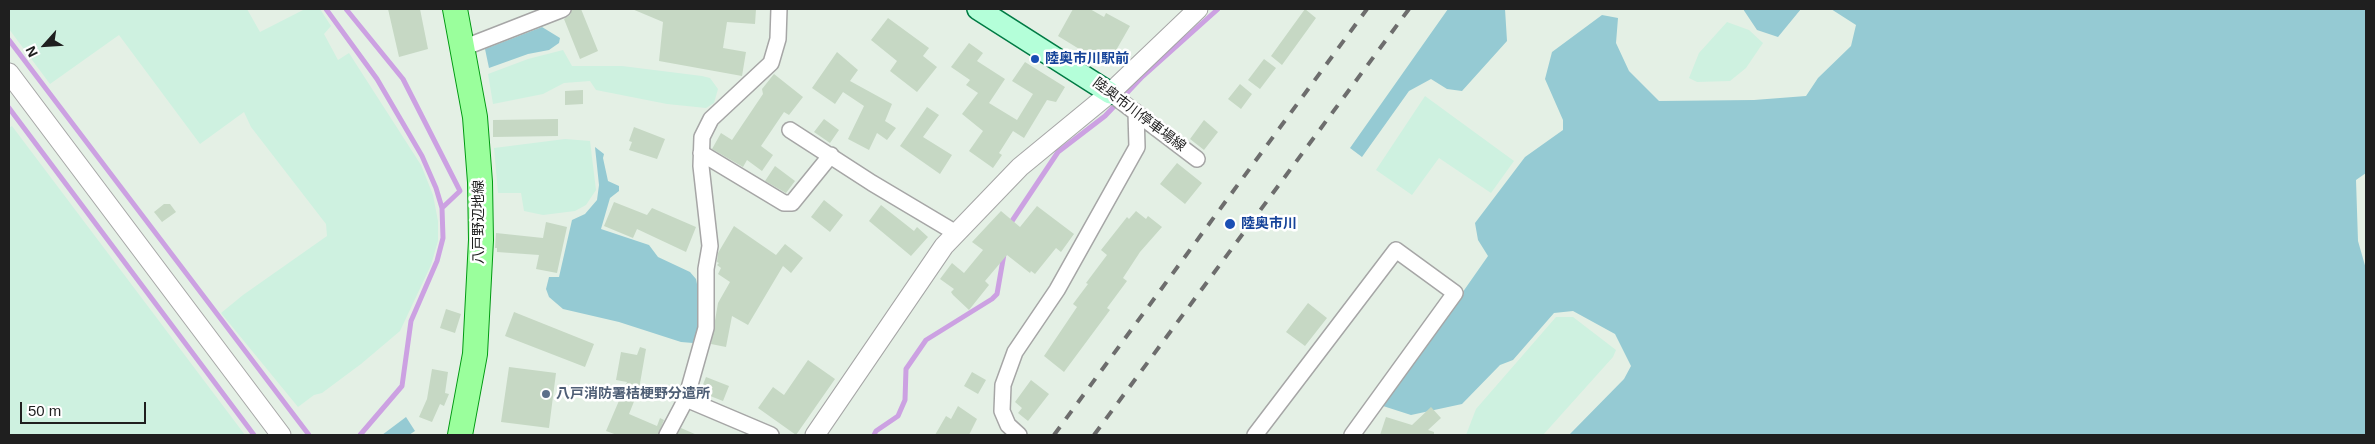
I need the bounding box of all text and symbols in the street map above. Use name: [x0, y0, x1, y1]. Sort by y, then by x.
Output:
north arrow: [20, 20, 70, 70]
text: N: [22, 44, 41, 60]
place label: 陸奥市川駅前: [1045, 51, 1129, 67]
marker: 陸奥市川駅前: [1029, 53, 1041, 65]
street label: 陸奥市川停車場線: [1089, 75, 1189, 155]
street label: 八戸野辺地線: [471, 180, 487, 264]
place label: 陸奥市川: [1241, 216, 1297, 232]
marker: 陸奥市川: [1223, 217, 1237, 231]
place label: 八戸消防署桔梗野分遣所: [556, 386, 710, 402]
marker: 八戸消防署桔梗野分遣所: [540, 388, 552, 400]
scale bar: [22, 392, 149, 424]
text: 50 m: [28, 402, 61, 419]

